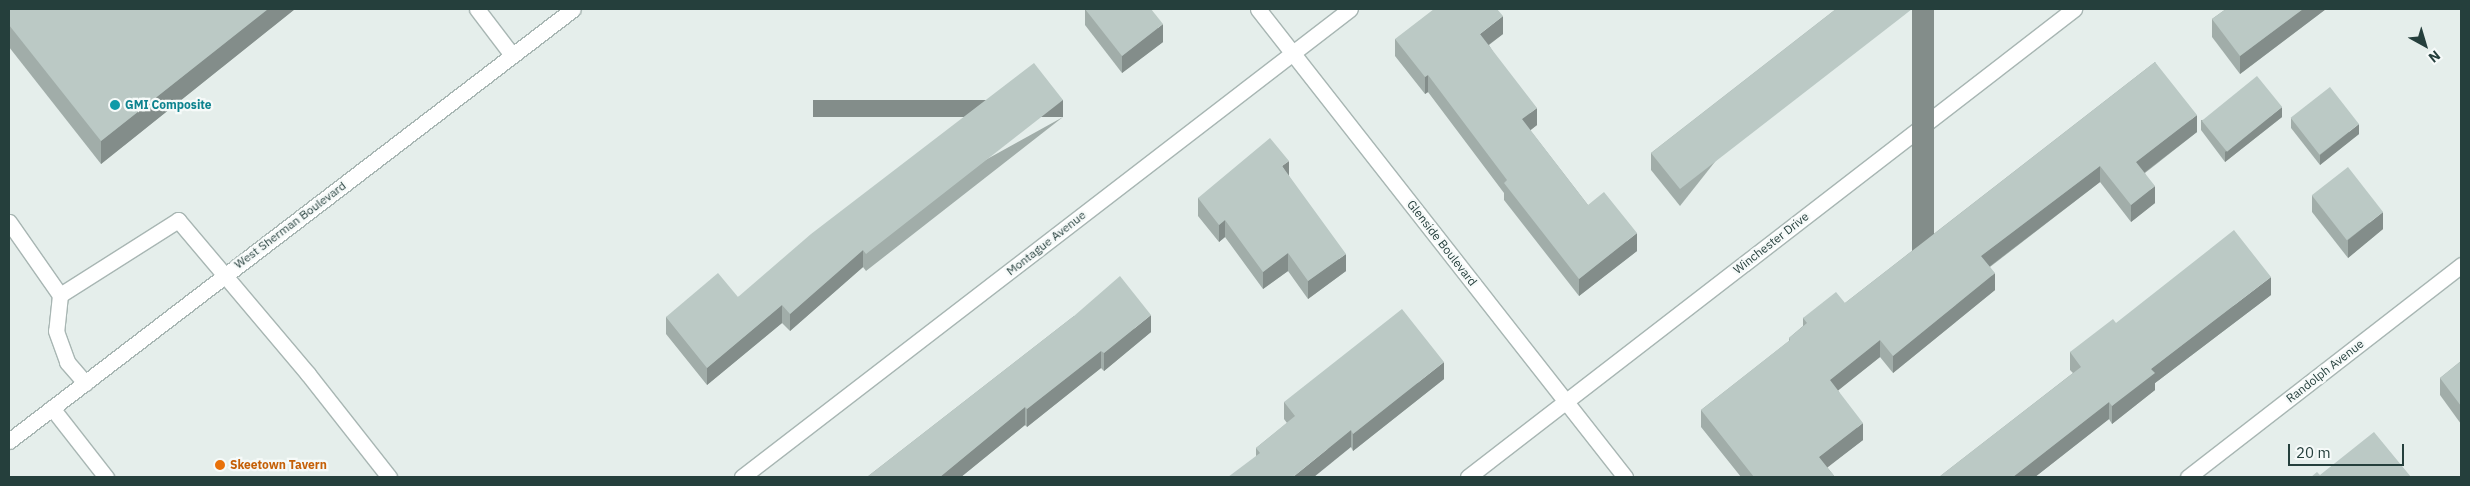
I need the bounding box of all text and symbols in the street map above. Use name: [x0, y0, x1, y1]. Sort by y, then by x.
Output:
north arrow: [2400, 20, 2450, 70]
text: N: [2425, 46, 2444, 67]
place label: GMI Composite: [125, 98, 212, 112]
marker: GMI Composite: [109, 99, 121, 111]
street label: West Sherman Boulevard: [231, 178, 349, 272]
street label: Glenside Boulevard: [1404, 197, 1480, 289]
street label: Montague Avenue: [1004, 208, 1088, 278]
street label: Winchester Drive: [1730, 209, 1812, 277]
street label: Randolph Avenue: [2283, 336, 2367, 406]
scale bar: [2290, 434, 2406, 466]
text: 20 m: [2296, 443, 2331, 462]
place label: Skeetown Tavern: [230, 458, 327, 472]
marker: Skeetown Tavern: [214, 459, 226, 471]

